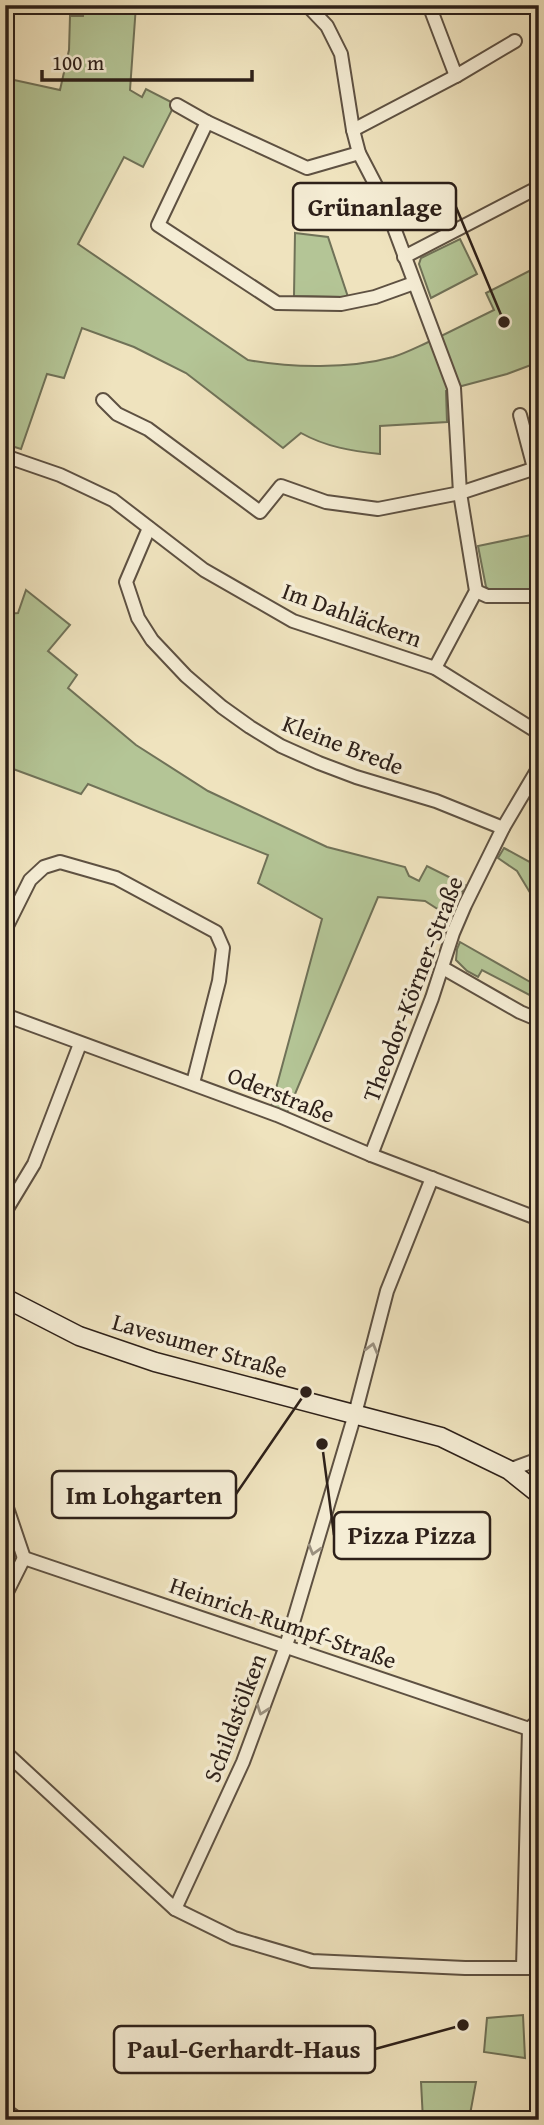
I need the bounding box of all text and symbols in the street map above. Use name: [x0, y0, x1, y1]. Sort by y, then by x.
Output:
scale bar: [42, 38, 252, 82]
text: 100 m: [52, 47, 104, 78]
callout: Grünanlage: [293, 183, 456, 230]
text: Grünanlage: [308, 187, 443, 226]
street label: Im Dahläckern: [277, 573, 427, 656]
street label: Kleine Brede: [277, 705, 409, 784]
street label: Theodor-Körner-Straße: [353, 871, 472, 1107]
street label: Oderstraße: [222, 1057, 340, 1132]
street label: Lavesumer Straße: [109, 1304, 292, 1387]
one-way arrow: [363, 1343, 378, 1355]
callout: Im Lohgarten: [52, 1471, 236, 1518]
text: Im Lohgarten: [66, 1475, 223, 1514]
callout: Pizza Pizza: [334, 1512, 490, 1559]
text: Pizza Pizza: [348, 1515, 477, 1554]
one-way arrow: [307, 1544, 322, 1556]
street label: Heinrich-Rumpf-Straße: [165, 1567, 401, 1678]
street label: Schildstölken: [194, 1648, 275, 1787]
one-way arrow: [256, 1703, 270, 1715]
callout: Paul-Gerhardt-Haus: [114, 2026, 375, 2073]
text: Paul-Gerhardt-Haus: [127, 2029, 361, 2068]

